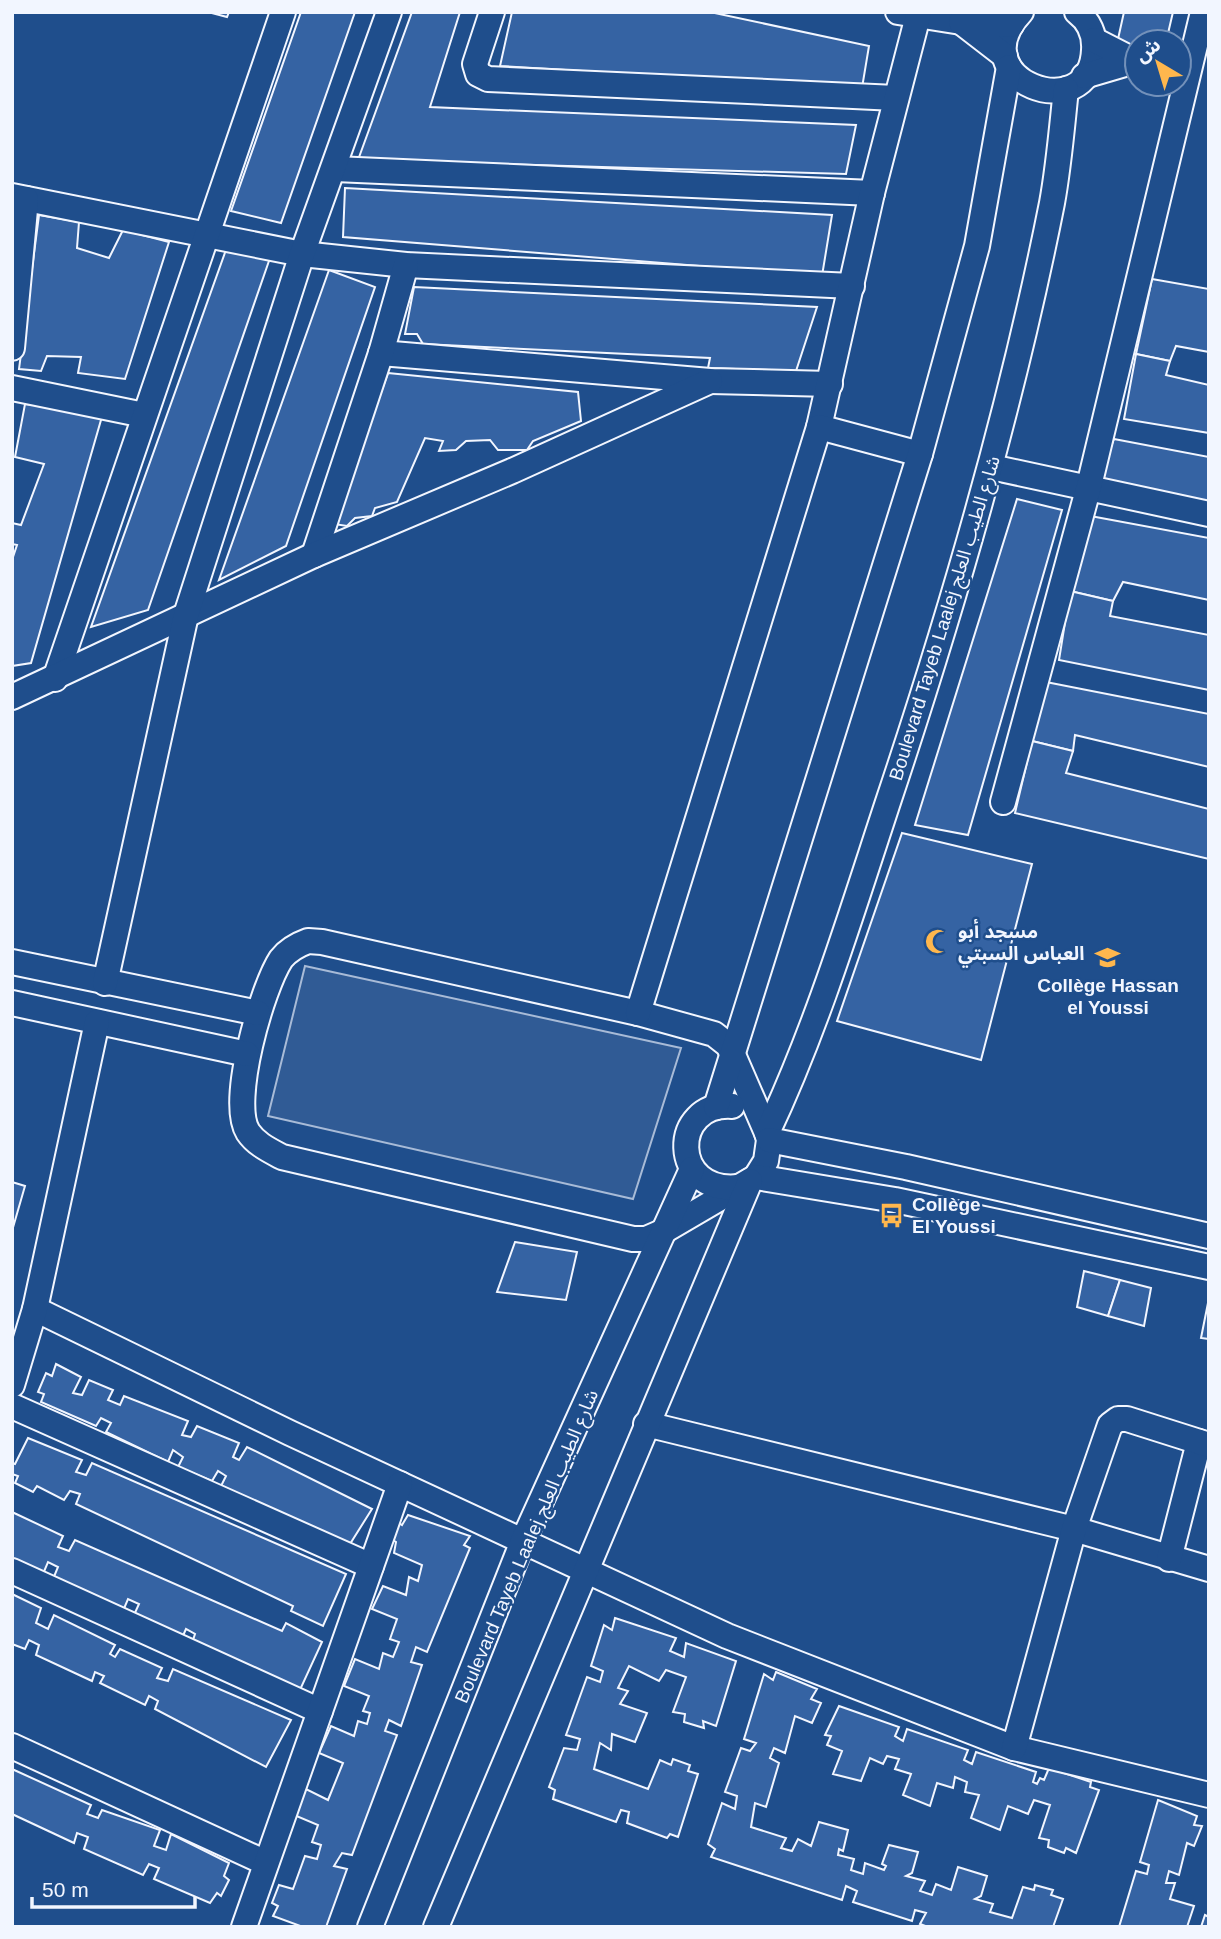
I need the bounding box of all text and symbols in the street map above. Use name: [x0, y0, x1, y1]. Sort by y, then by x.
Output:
north arrow: [1123, 28, 1193, 98]
text: ش: [1131, 34, 1165, 66]
street label: Boulevard Tayeb Laalej شارع الطيب العلج: [885, 453, 1008, 784]
place label: مسجد أبو العباس السبتي: [958, 918, 1084, 968]
mosque icon: مسجد أبو العباس السبتي: [924, 928, 952, 956]
school or university icon: Collège Hassan el Youssi: [1094, 943, 1122, 971]
place label: Collège Hassan el Youssi: [1037, 975, 1179, 1018]
place label: Collège El Youssi: [912, 1194, 996, 1237]
bus stop icon: Collège El Youssi: [878, 1201, 906, 1229]
street label: Boulevard Tayeb Laalej شارع الطيب العلج: [451, 1386, 606, 1708]
scale bar: [32, 1866, 194, 1910]
text: 50 m: [42, 1878, 89, 1901]

